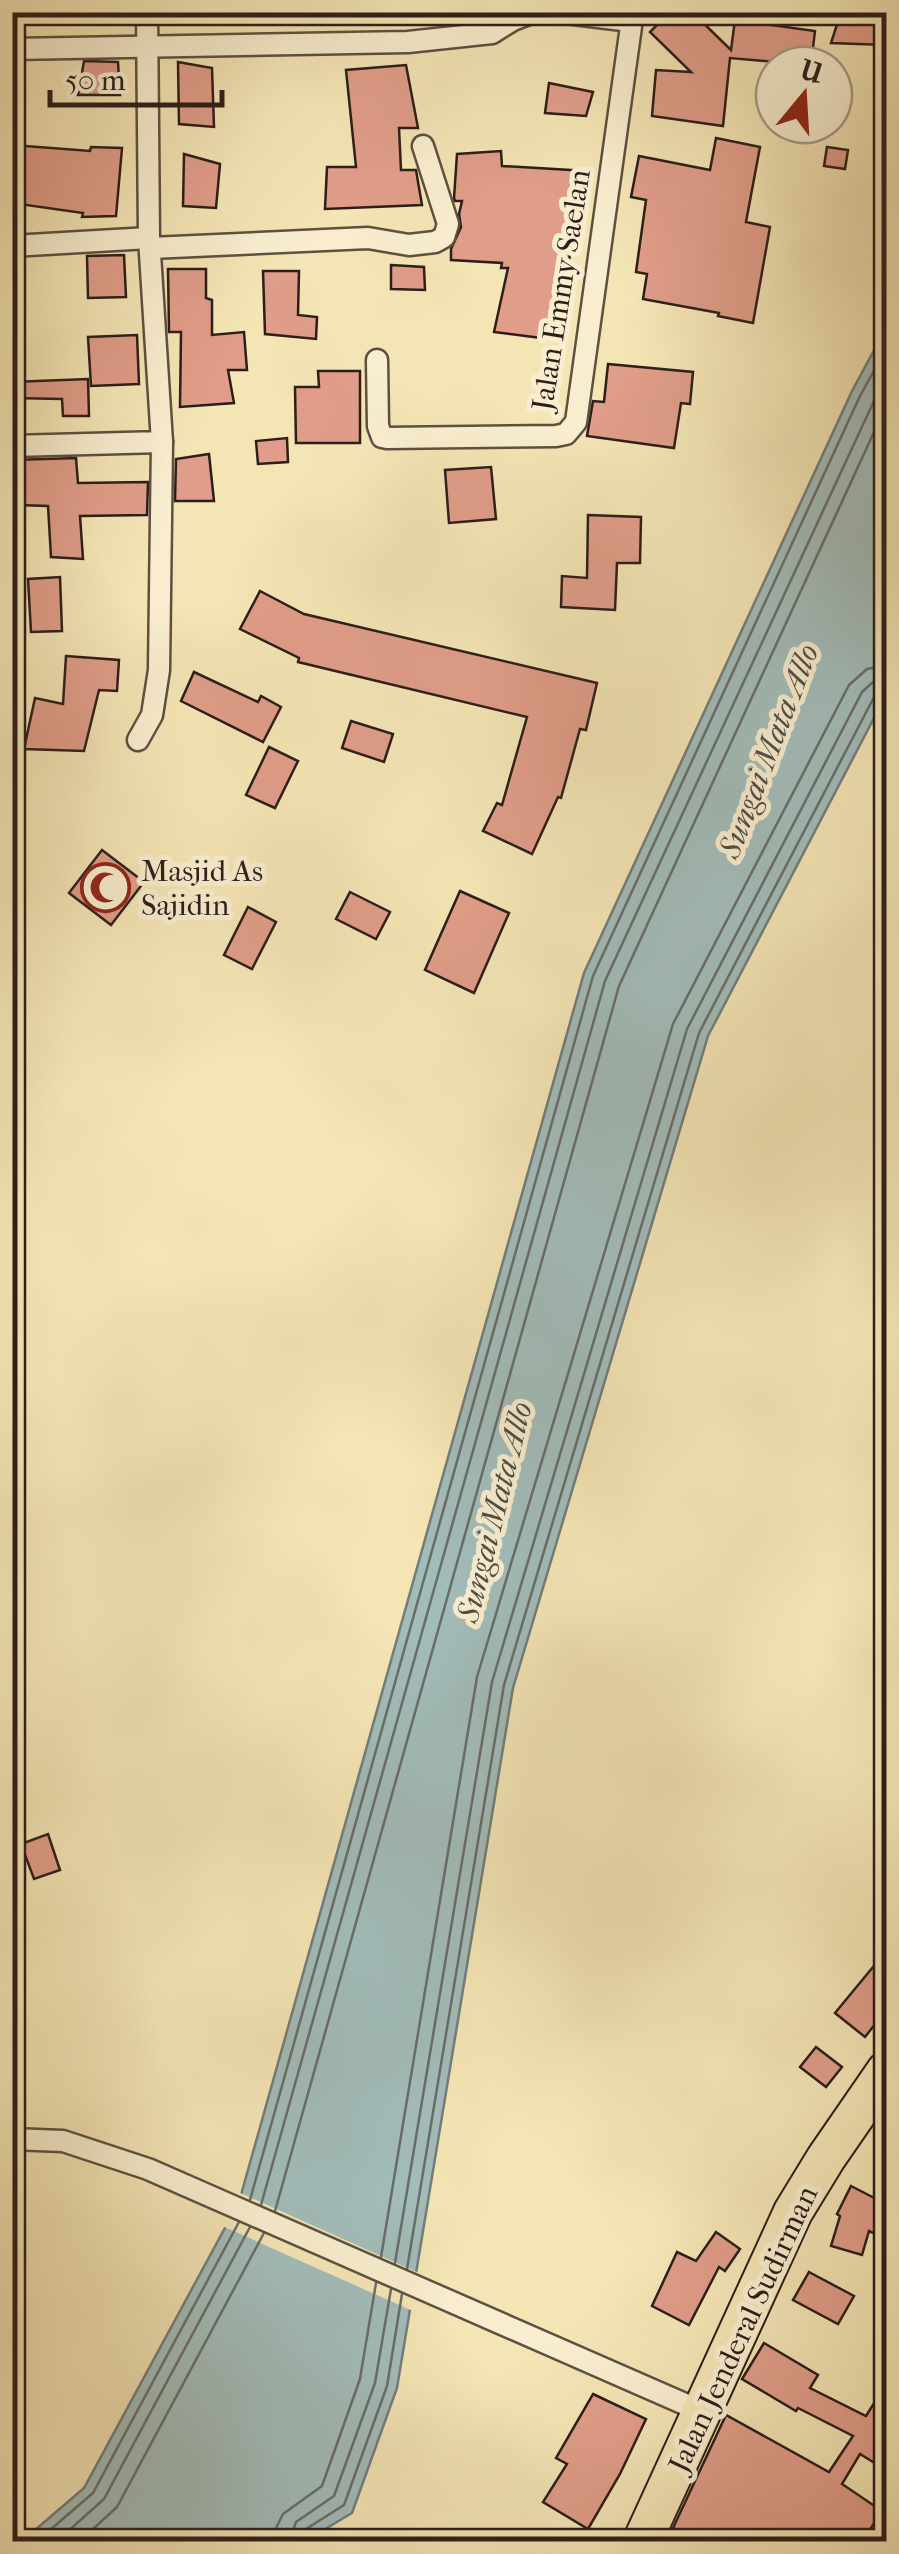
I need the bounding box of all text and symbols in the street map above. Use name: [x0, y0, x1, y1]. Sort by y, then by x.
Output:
scale bar: [50, 45, 222, 107]
north arrow: [754, 45, 854, 145]
text: U: [796, 53, 827, 91]
text: 50 m: [65, 63, 126, 98]
street label: Jalan Emmy Saelan: [525, 166, 598, 415]
water label: Sungai Mata Allo: [710, 639, 826, 864]
place label: Masjid As Sajidin: [141, 854, 263, 923]
mosque icon: Masjid As Sajidin: [80, 862, 132, 914]
water label: Sungai Mata Allo: [449, 1398, 540, 1627]
street label: Jalan Jenderal Sudirman: [661, 2180, 826, 2480]

